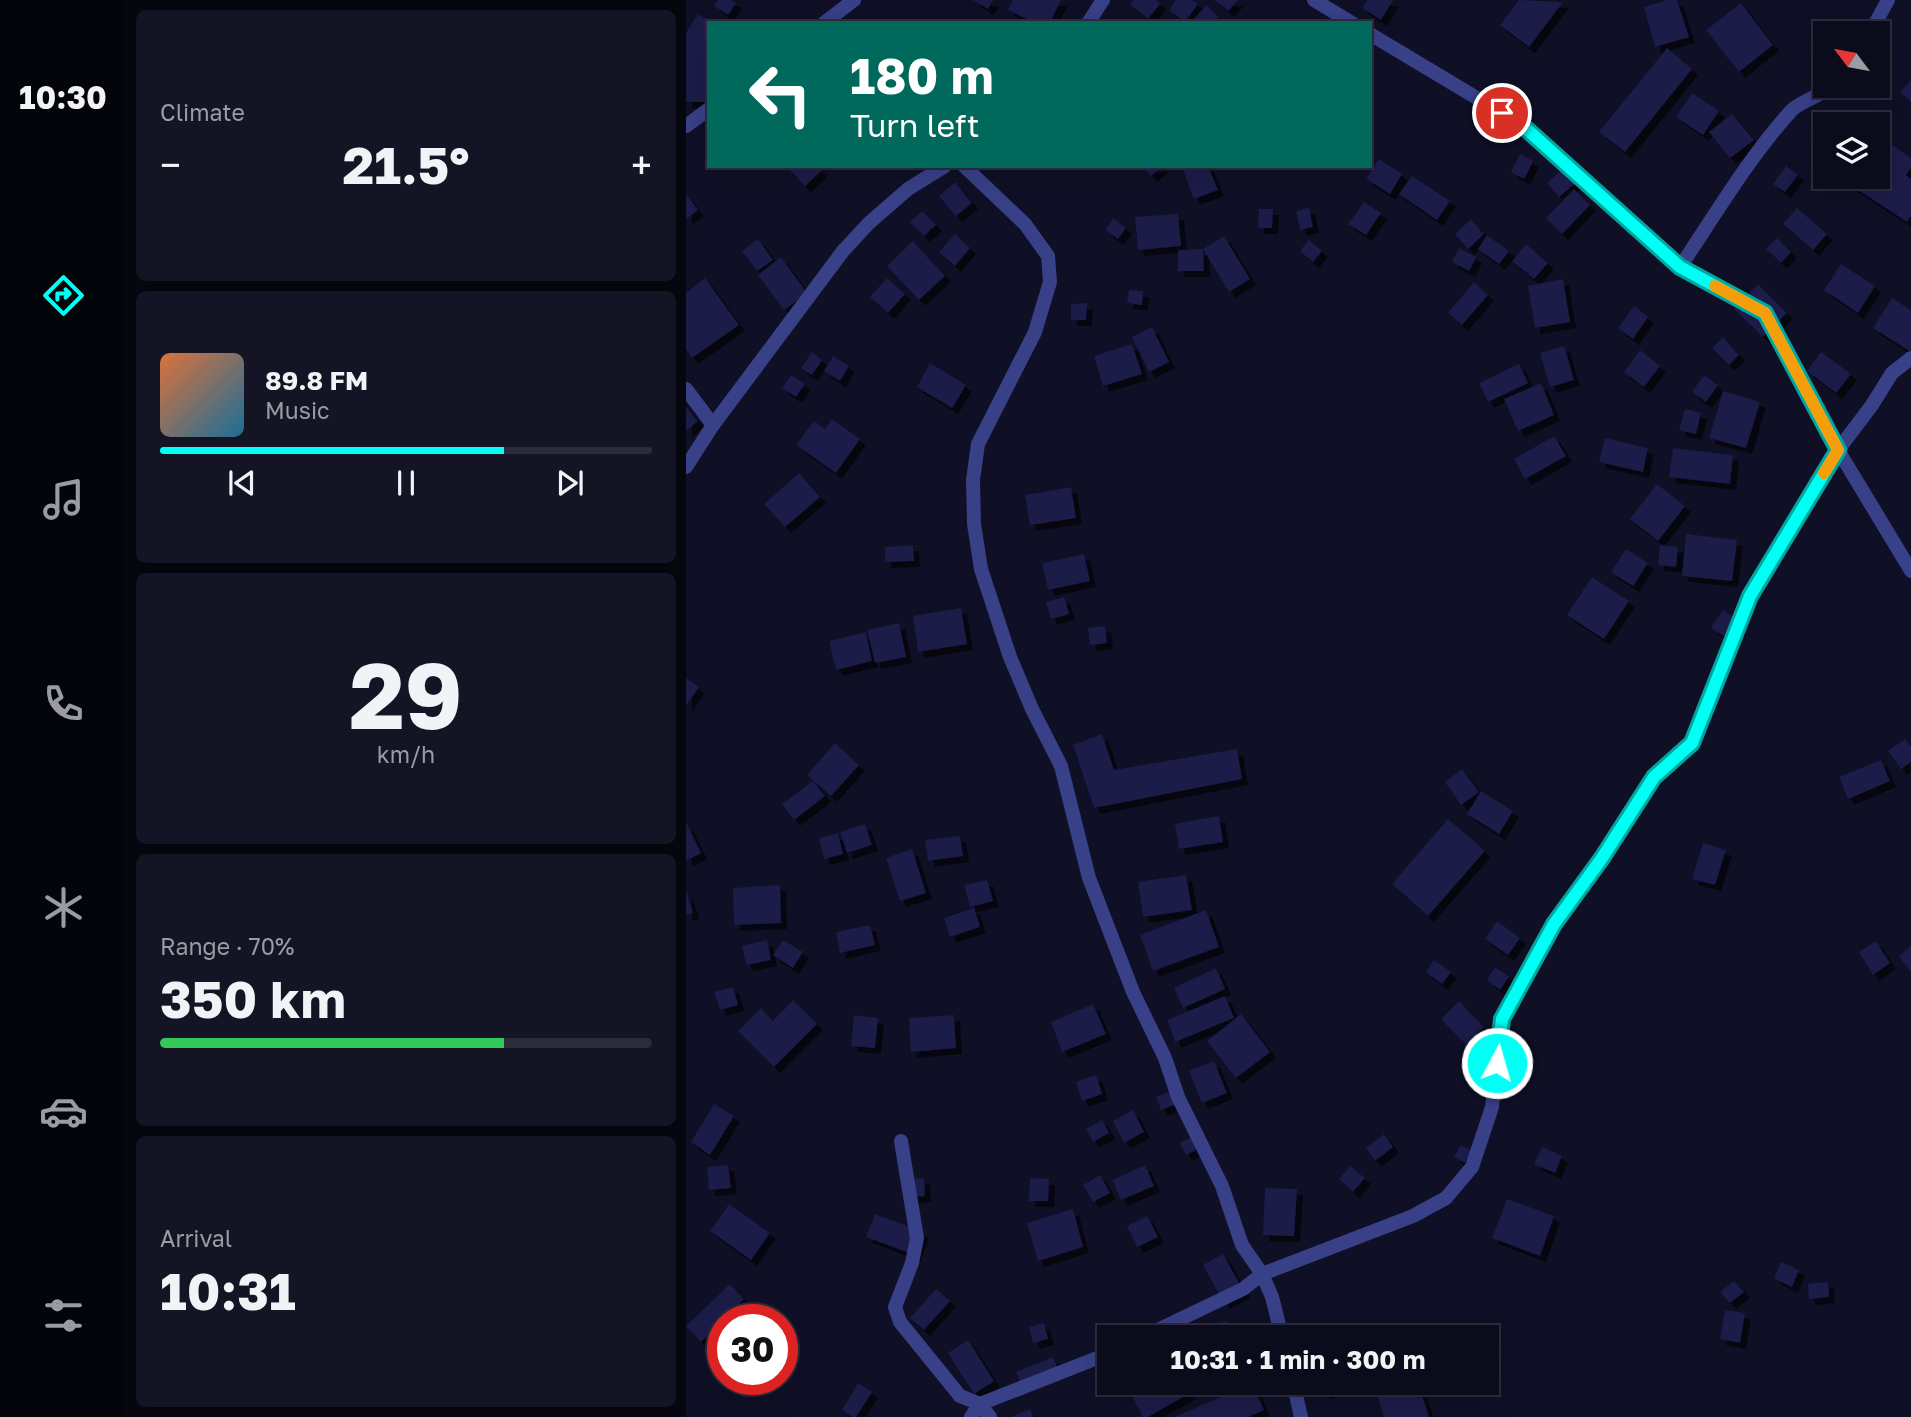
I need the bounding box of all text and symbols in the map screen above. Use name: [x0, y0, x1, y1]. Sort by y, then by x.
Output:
north arrow: [1813, 21, 1890, 98]
map controls: [1813, 21, 1890, 189]
text: 180 m: [850, 46, 994, 105]
icon: left: [735, 49, 826, 140]
text: 10:30: [19, 78, 107, 116]
pin: [1472, 83, 1532, 143]
icon: arrive: [1483, 94, 1521, 132]
text: Climate: [160, 98, 245, 126]
text: Turn left: [850, 106, 979, 144]
button: layers: [1813, 112, 1890, 189]
text: 21.5°: [342, 133, 470, 195]
text: −: [160, 142, 181, 187]
text: +: [631, 142, 652, 187]
icon: directions: [39, 271, 88, 320]
text: 89.8 FM: [265, 365, 368, 396]
text: Music: [265, 396, 330, 424]
icon: previous: [223, 464, 261, 502]
icon: pause: [387, 464, 425, 502]
icon: next: [551, 464, 589, 502]
icon: music: [39, 475, 88, 524]
text: 29: [349, 640, 463, 749]
icon: phone: [39, 679, 88, 728]
text: km/h: [377, 740, 435, 768]
icon: climate: [39, 883, 88, 932]
text: Range · 70%: [160, 932, 294, 960]
text: 350 km: [160, 967, 346, 1029]
position arrow: [1460, 1026, 1534, 1100]
icon: car: [39, 1087, 88, 1136]
text: Arrival: [160, 1224, 232, 1252]
text: 10:31: [160, 1259, 296, 1321]
icon: filters: [39, 1291, 88, 1340]
speed limit sign: 30: [707, 1304, 798, 1395]
text: 10:31 · 1 min · 300 m: [1171, 1344, 1425, 1375]

